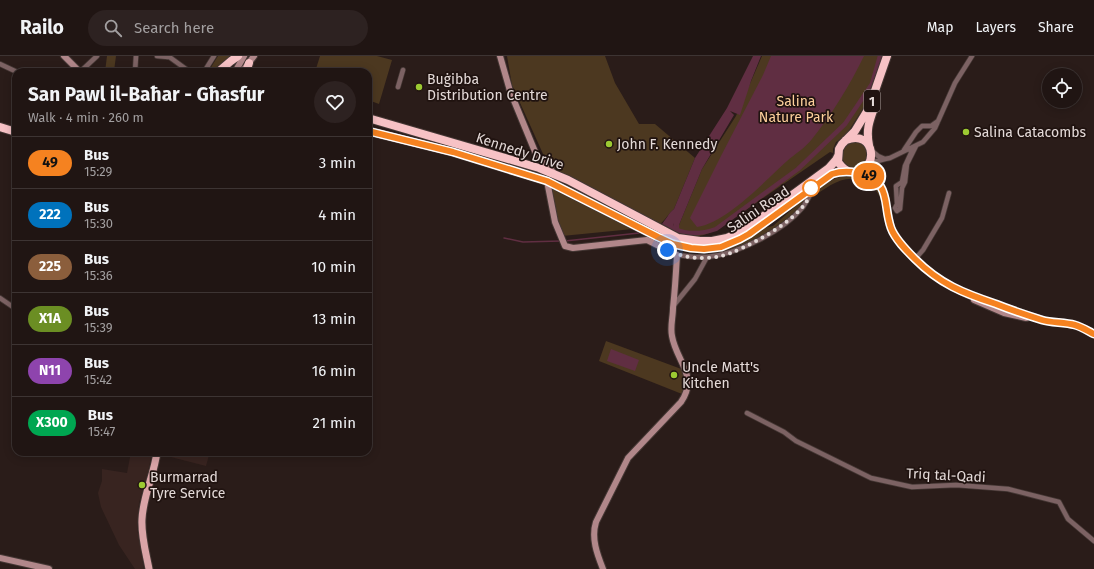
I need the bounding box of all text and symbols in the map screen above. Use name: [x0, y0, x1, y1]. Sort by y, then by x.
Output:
search box: [88, 10, 368, 46]
text: Railo: [20, 16, 64, 39]
icon: search: [102, 17, 124, 39]
text: Search here: [134, 19, 214, 37]
text: Map: [927, 19, 953, 36]
text: Layers: [975, 19, 1016, 36]
text: Share: [1038, 19, 1074, 36]
map controls: [1042, 68, 1082, 108]
button: locate: [1042, 68, 1082, 108]
place label: Buġibba Distribution Centre: [427, 71, 548, 104]
button: heart: [314, 81, 356, 123]
marker: Buġibba Distribution Centre: [414, 82, 424, 92]
text: San Pawl il-Baħar - Għasfur: [28, 83, 264, 106]
road number: 1: [864, 90, 880, 112]
park label: Salina Nature Park: [759, 93, 834, 126]
text: Walk · 4 min · 260 m: [28, 110, 144, 125]
place label: Salina Catacombs: [974, 124, 1086, 141]
marker: Salina Catacombs: [961, 127, 971, 137]
street label: Kennedy Drive: [474, 129, 566, 174]
place label: John F. Kennedy: [617, 136, 717, 153]
marker: John F. Kennedy: [604, 139, 614, 149]
text: Bus: [84, 146, 109, 164]
text: 49: [42, 154, 58, 171]
text: 3 min: [319, 154, 356, 172]
line badge: 49: [851, 163, 887, 189]
text: 15:29: [84, 164, 112, 179]
text: 49: [861, 167, 877, 184]
unlabelled marker: [802, 179, 820, 197]
street label: Salini Road: [724, 182, 793, 236]
text: Bus: [84, 198, 109, 216]
text: 222: [39, 206, 61, 223]
text: 4 min: [318, 206, 356, 224]
text: 15:30: [84, 216, 113, 231]
your location: [657, 240, 677, 260]
text: Bus: [84, 250, 109, 268]
text: 225: [39, 258, 61, 275]
text: 10 min: [311, 258, 356, 276]
text: 15:36: [84, 268, 113, 283]
text: Bus: [84, 302, 109, 320]
text: X1A: [39, 310, 61, 327]
text: 13 min: [312, 310, 356, 328]
text: 15:39: [84, 320, 113, 335]
text: Bus: [84, 354, 109, 372]
place label: Uncle Matt's Kitchen: [682, 359, 760, 392]
text: N11: [39, 362, 61, 379]
text: 16 min: [312, 362, 356, 380]
marker: Uncle Matt's Kitchen: [669, 370, 679, 380]
text: 15:42: [84, 372, 112, 387]
text: Bus: [88, 406, 113, 424]
text: X300: [36, 414, 68, 431]
text: 21 min: [313, 414, 356, 432]
text: 15:47: [88, 424, 115, 439]
street label: Triq tal-Qadi: [906, 465, 986, 486]
place label: Burmarrad Tyre Service: [150, 469, 225, 502]
marker: Burmarrad Tyre Service: [137, 480, 147, 490]

